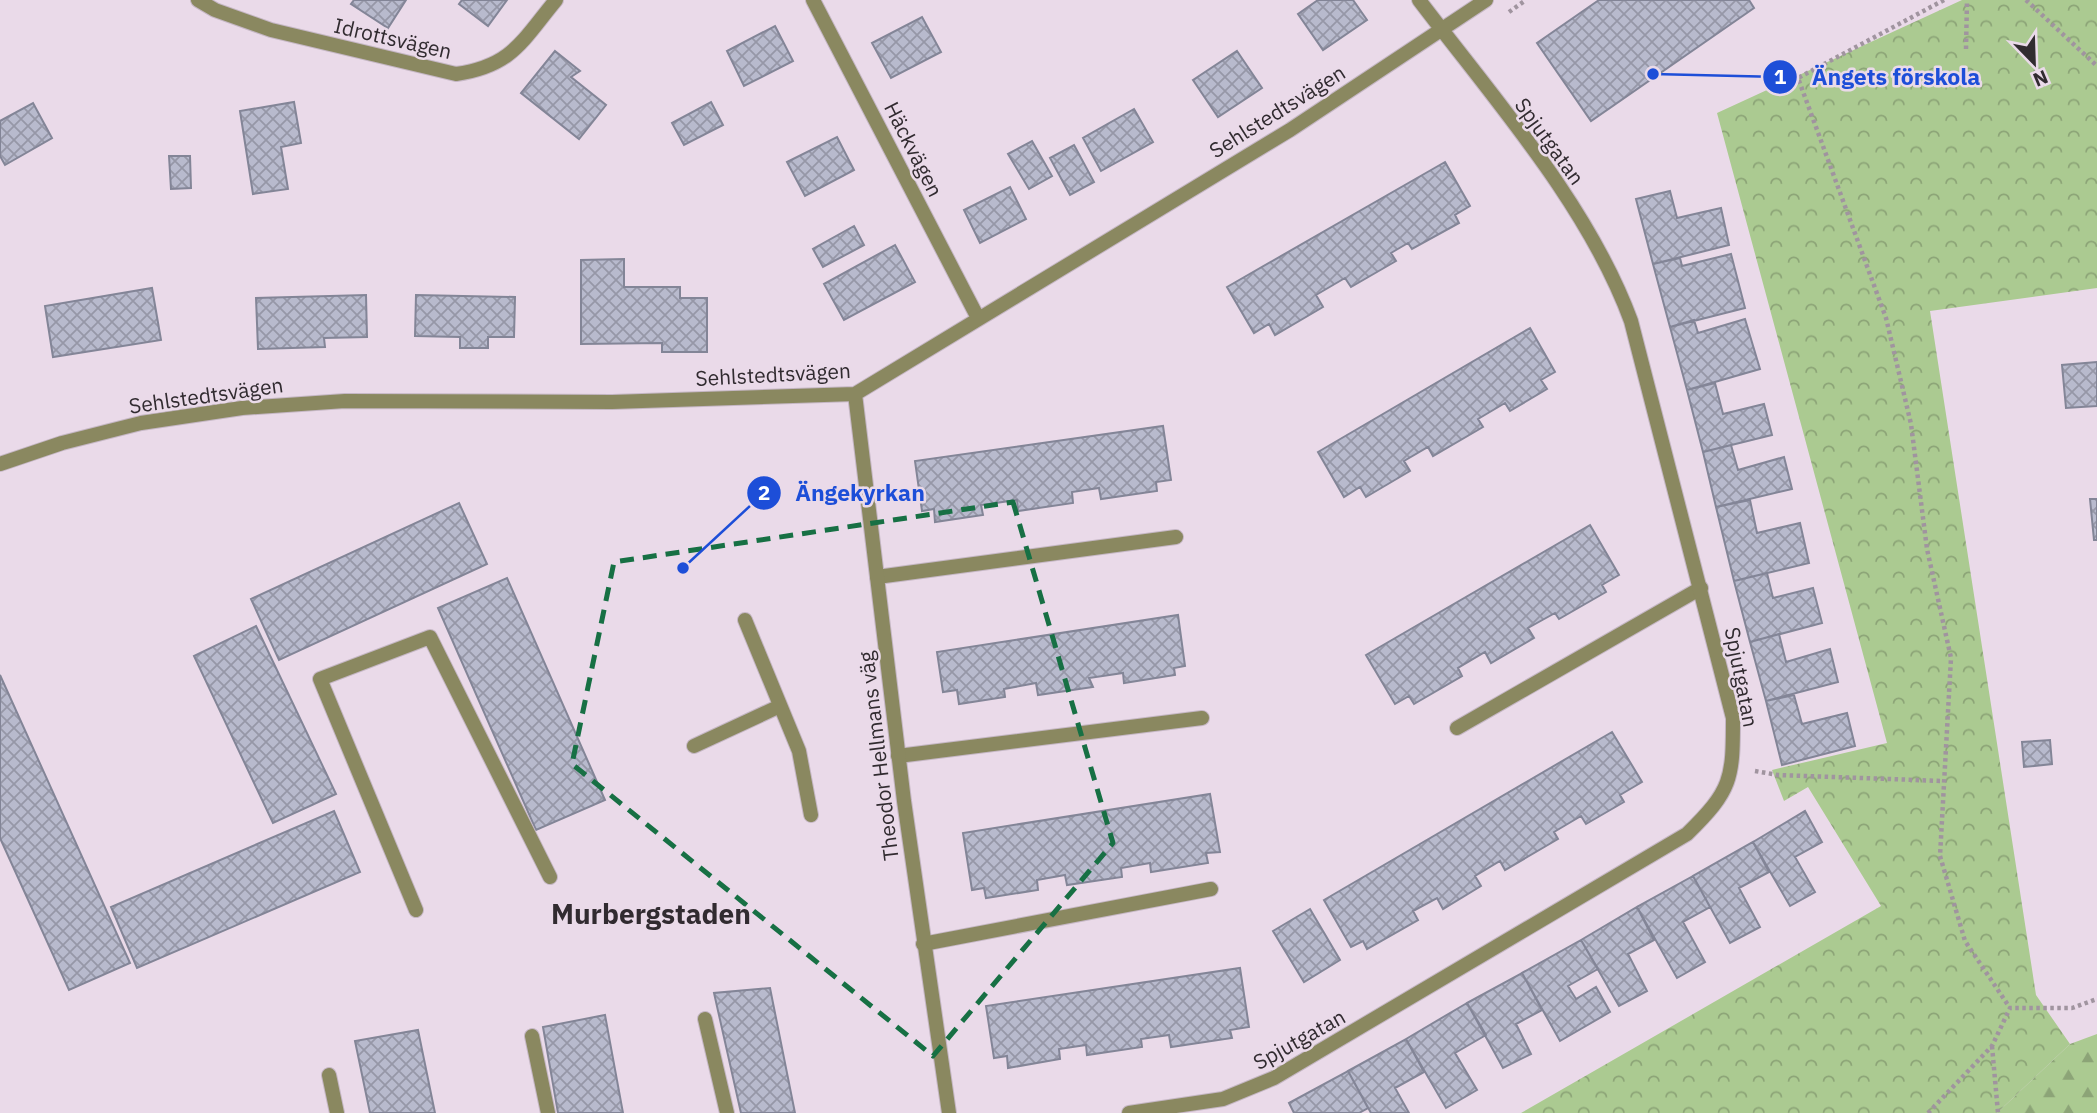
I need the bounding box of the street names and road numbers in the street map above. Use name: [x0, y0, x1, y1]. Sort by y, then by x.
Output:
street label: Idrottsvägen: [331, 11, 455, 65]
street label: Sehlstedtsvägen: [1204, 58, 1350, 164]
street label: Spjutgatan: [1509, 92, 1591, 190]
street label: Häckvägen: [878, 97, 950, 201]
street label: Sehlstedtsvägen: [695, 356, 851, 392]
street label: Sehlstedtsvägen: [127, 370, 285, 420]
street label: Spjutgatan: [1719, 625, 1765, 729]
street label: Theodor Hellmans väg: [851, 650, 905, 862]
street label: Spjutgatan: [1248, 1002, 1350, 1076]

